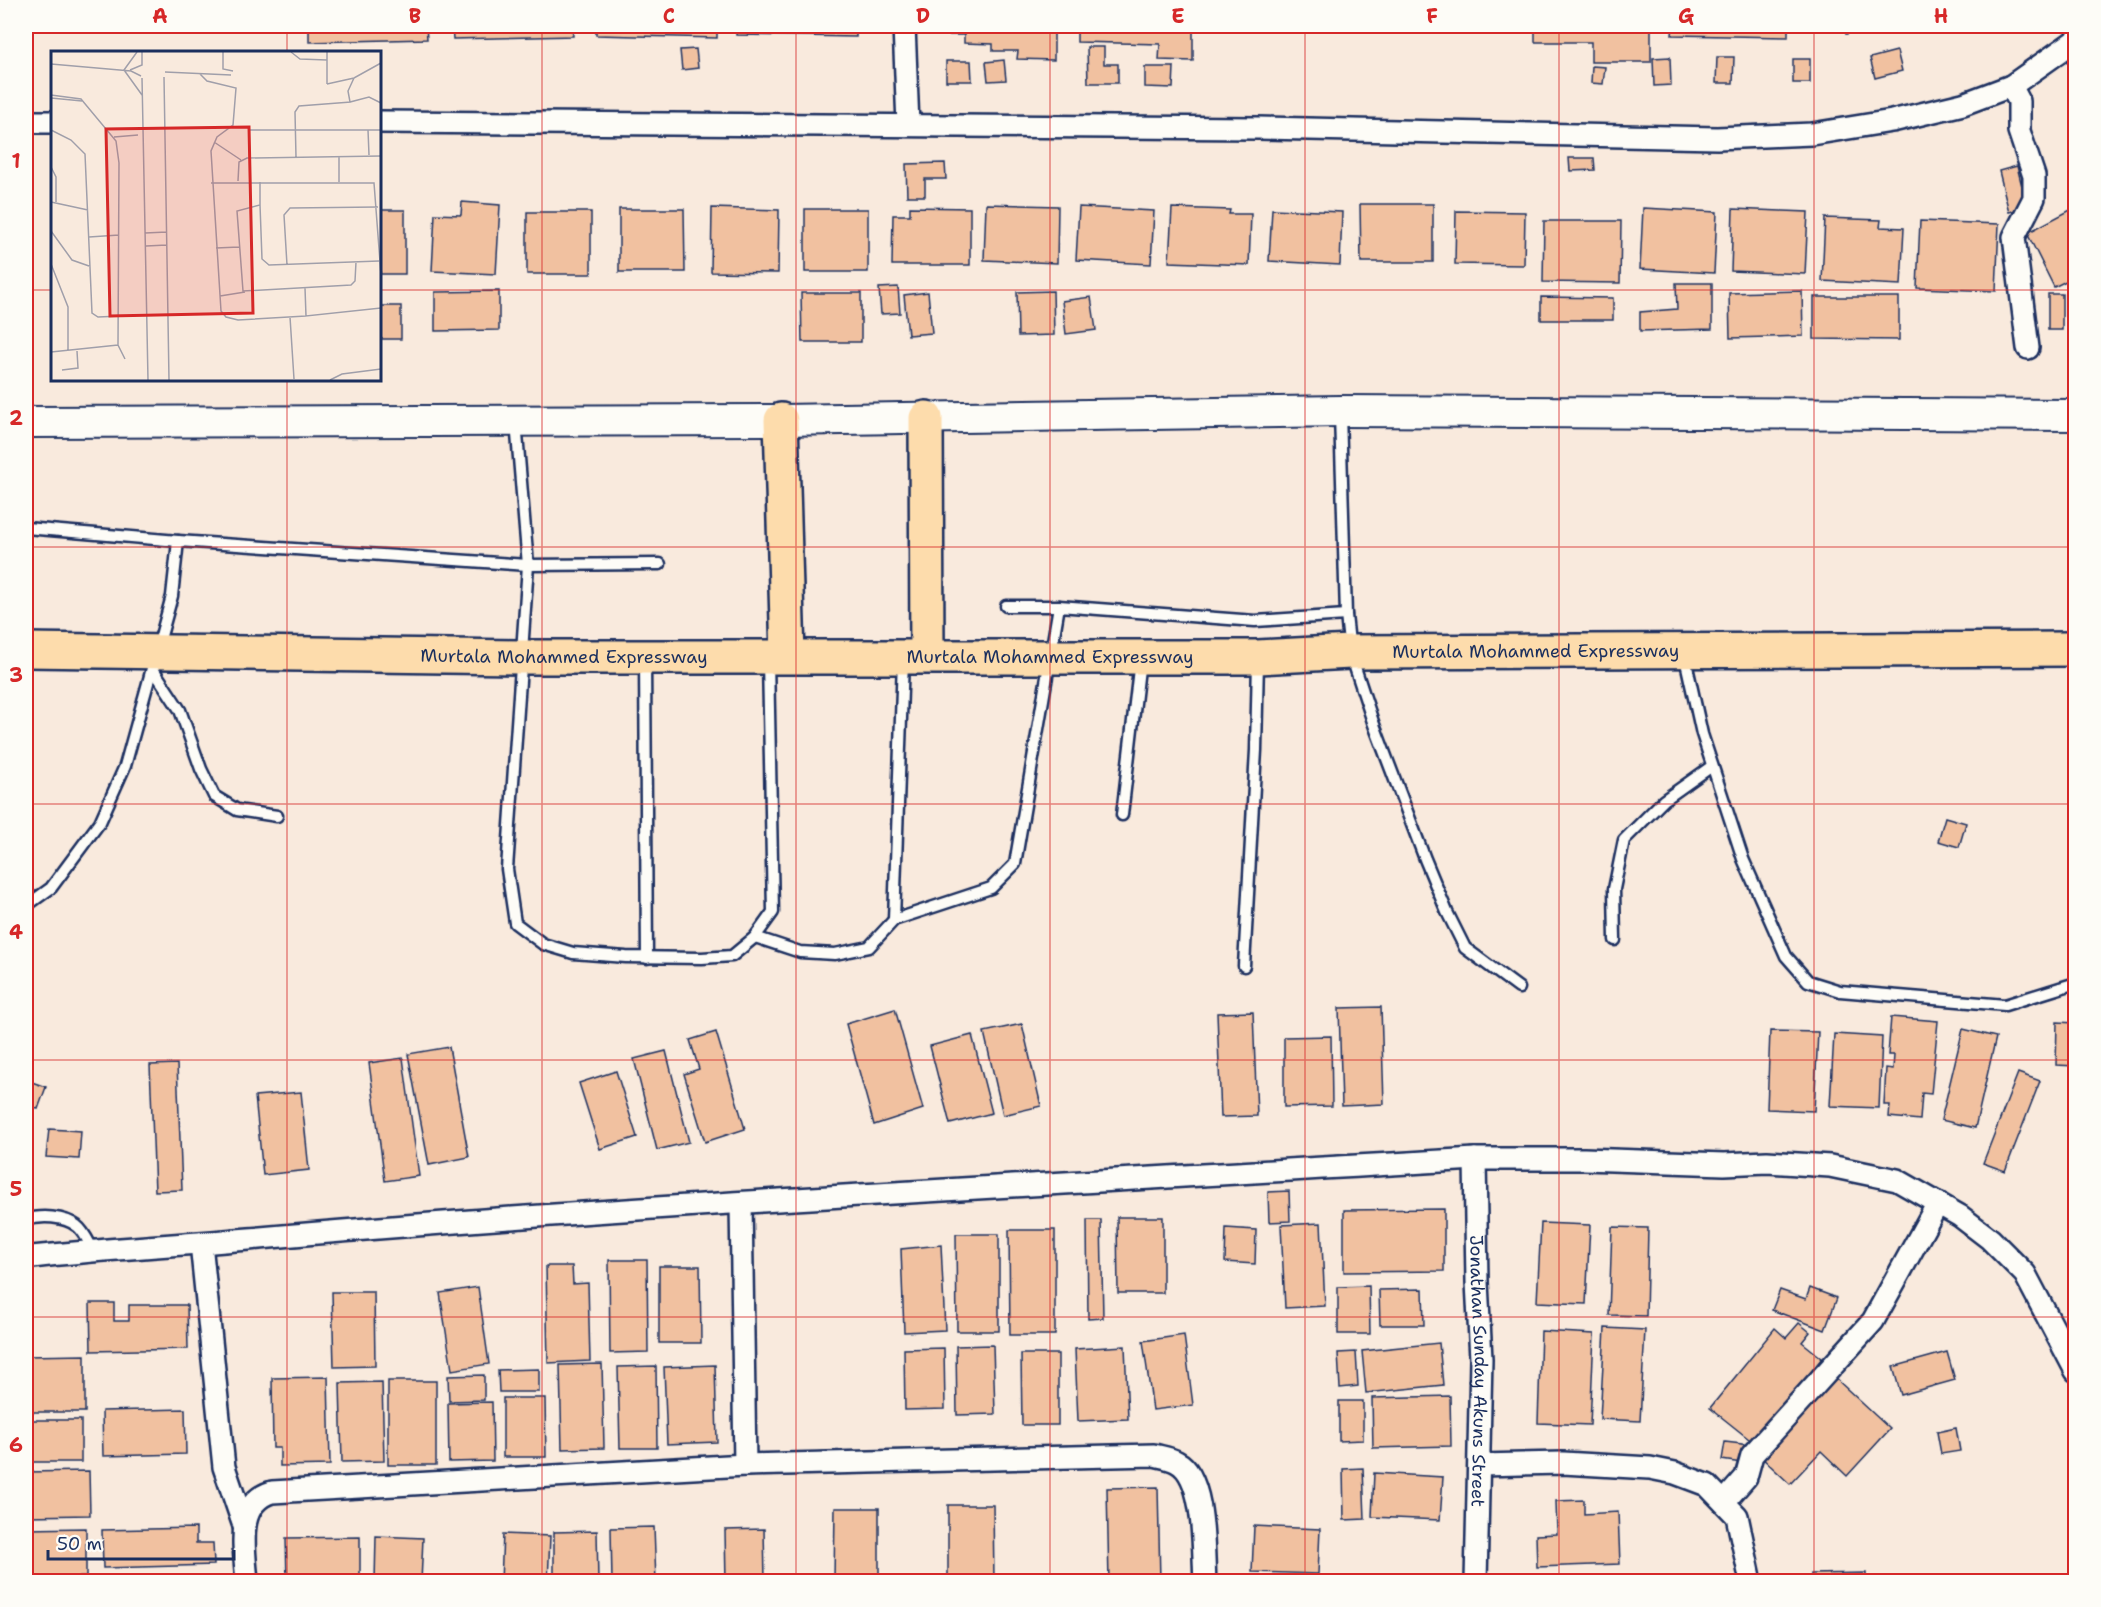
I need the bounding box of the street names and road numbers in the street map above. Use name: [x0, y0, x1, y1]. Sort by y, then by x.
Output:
street label: Murtala Mohammed Expressway: [1392, 639, 1679, 664]
street label: Murtala Mohammed Expressway: [420, 644, 707, 669]
street label: Murtala Mohammed Expressway: [906, 645, 1193, 669]
street label: Jonathan Sunday Akuns Street: [1464, 1235, 1493, 1507]

